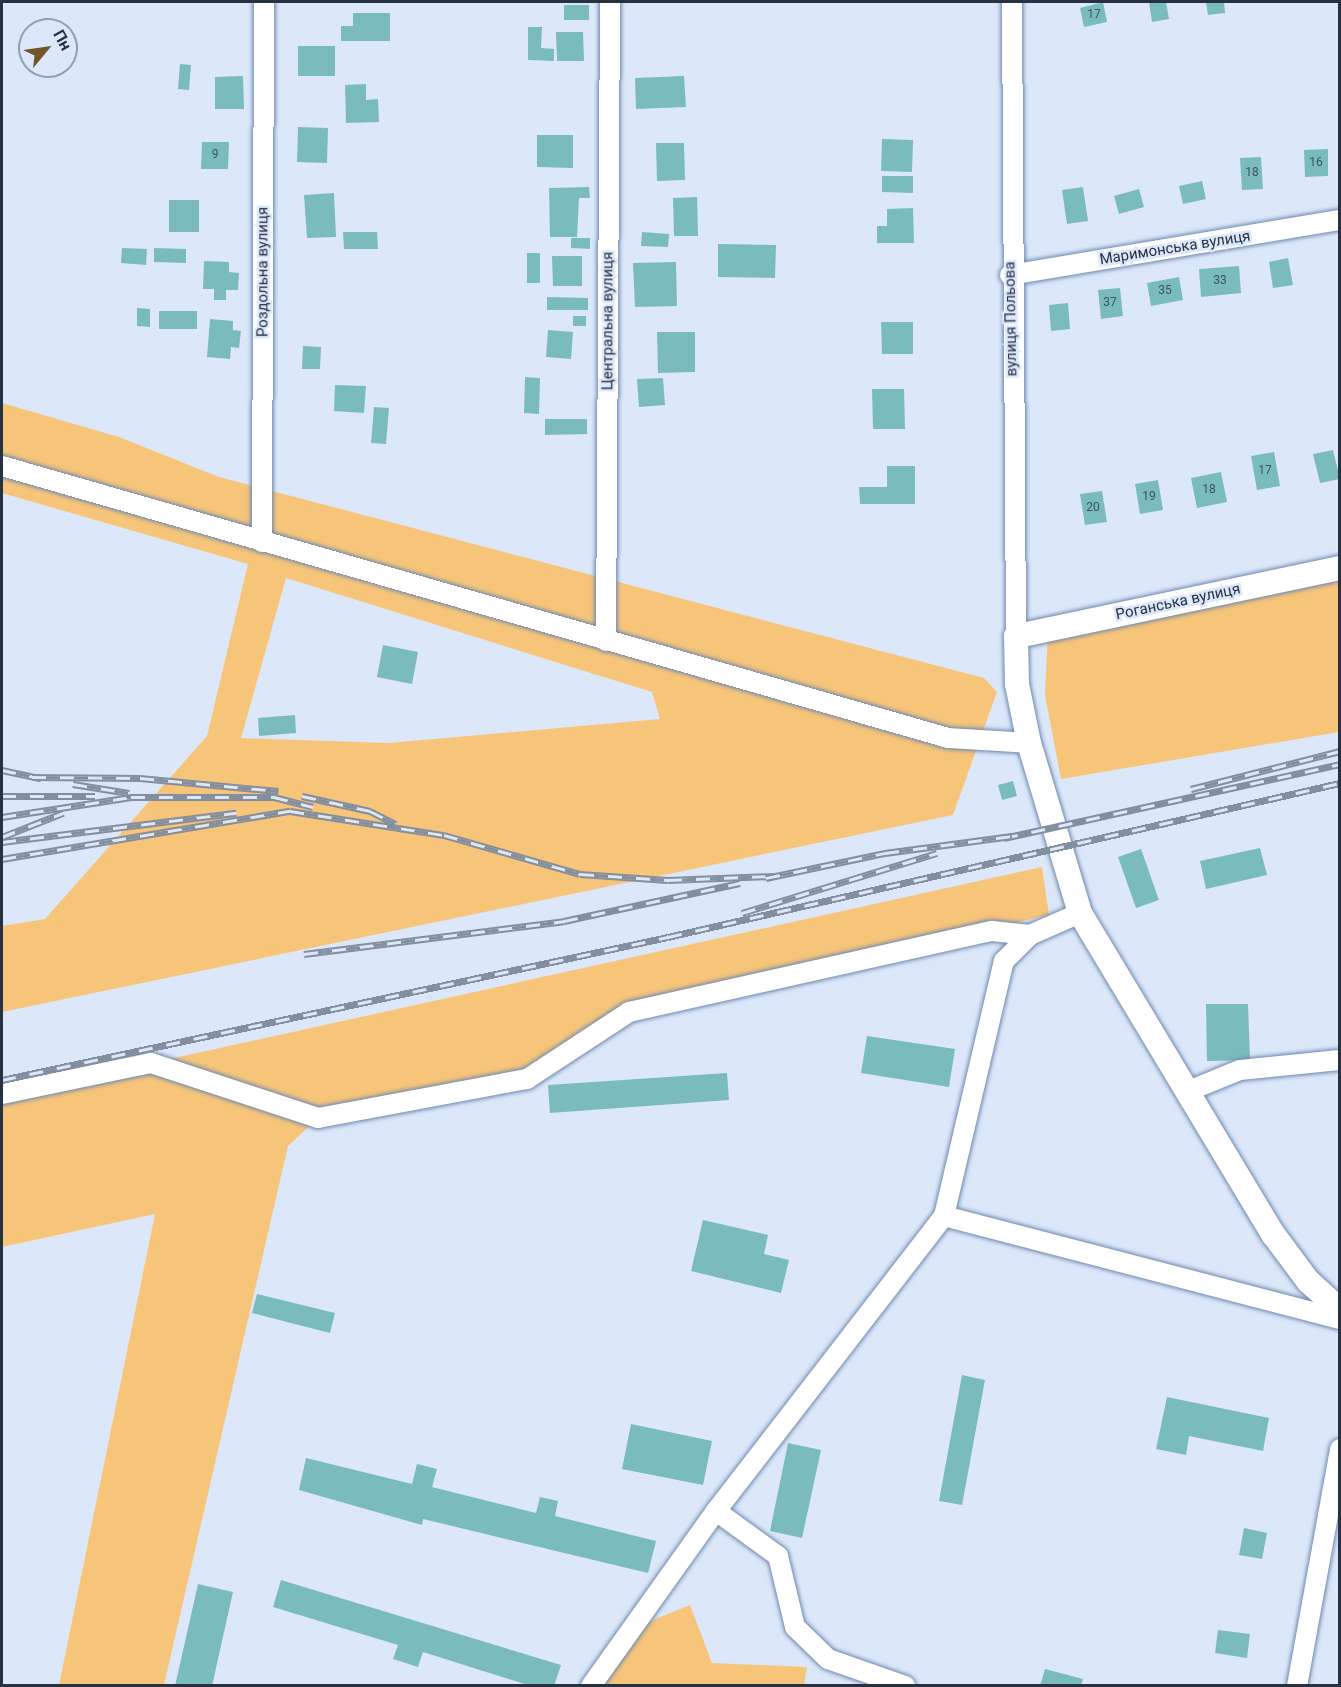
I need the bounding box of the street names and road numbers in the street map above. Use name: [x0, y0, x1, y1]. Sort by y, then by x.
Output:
street label: Роздольна вулиця: [254, 207, 272, 337]
street label: Маримонська вулиця: [1098, 227, 1252, 269]
street label: Центральна вулиця: [599, 252, 617, 390]
street label: вулиця Польова: [1001, 261, 1021, 377]
street label: Роганська вулиця: [1114, 580, 1242, 624]

